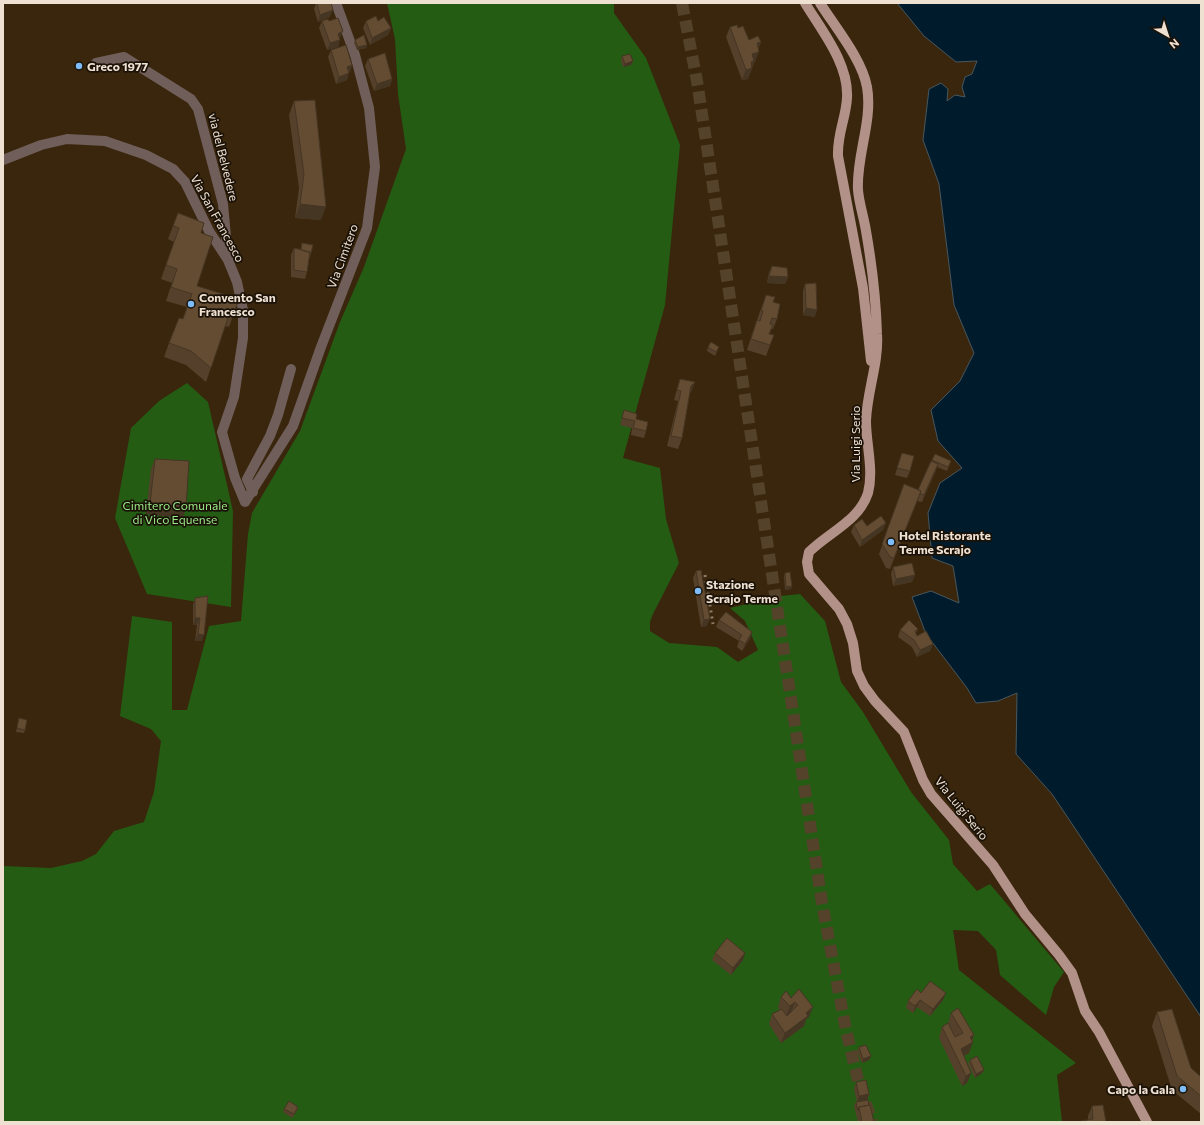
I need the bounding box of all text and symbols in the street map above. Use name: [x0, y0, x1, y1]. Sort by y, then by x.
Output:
north arrow: [1148, 16, 1188, 56]
text: N: [1167, 37, 1182, 52]
place label: Greco 1977: [87, 59, 148, 73]
marker: Greco 1977: [74, 61, 84, 71]
street label: via del Belvedere: [206, 112, 242, 202]
street label: Via San Francesco: [188, 172, 248, 264]
street label: Via Cimitero: [324, 222, 360, 290]
place label: Convento San Francesco: [199, 290, 276, 318]
marker: Convento San Francesco: [186, 299, 196, 309]
street label: Via Luigi Serio: [848, 406, 862, 482]
park label: Cimitero Comunale di Vico Equense: [122, 498, 228, 526]
place label: Hotel Ristorante Terme Scrajo: [899, 528, 991, 556]
marker: Hotel Ristorante Terme Scrajo: [886, 537, 896, 547]
place label: Stazione Scrajo Terme: [706, 577, 778, 605]
marker: Stazione Scrajo Terme: [693, 586, 703, 596]
street label: Via Luigi Serio: [932, 774, 992, 842]
place label: Capo la Gala: [1107, 1082, 1175, 1096]
marker: Capo la Gala: [1178, 1084, 1188, 1094]

